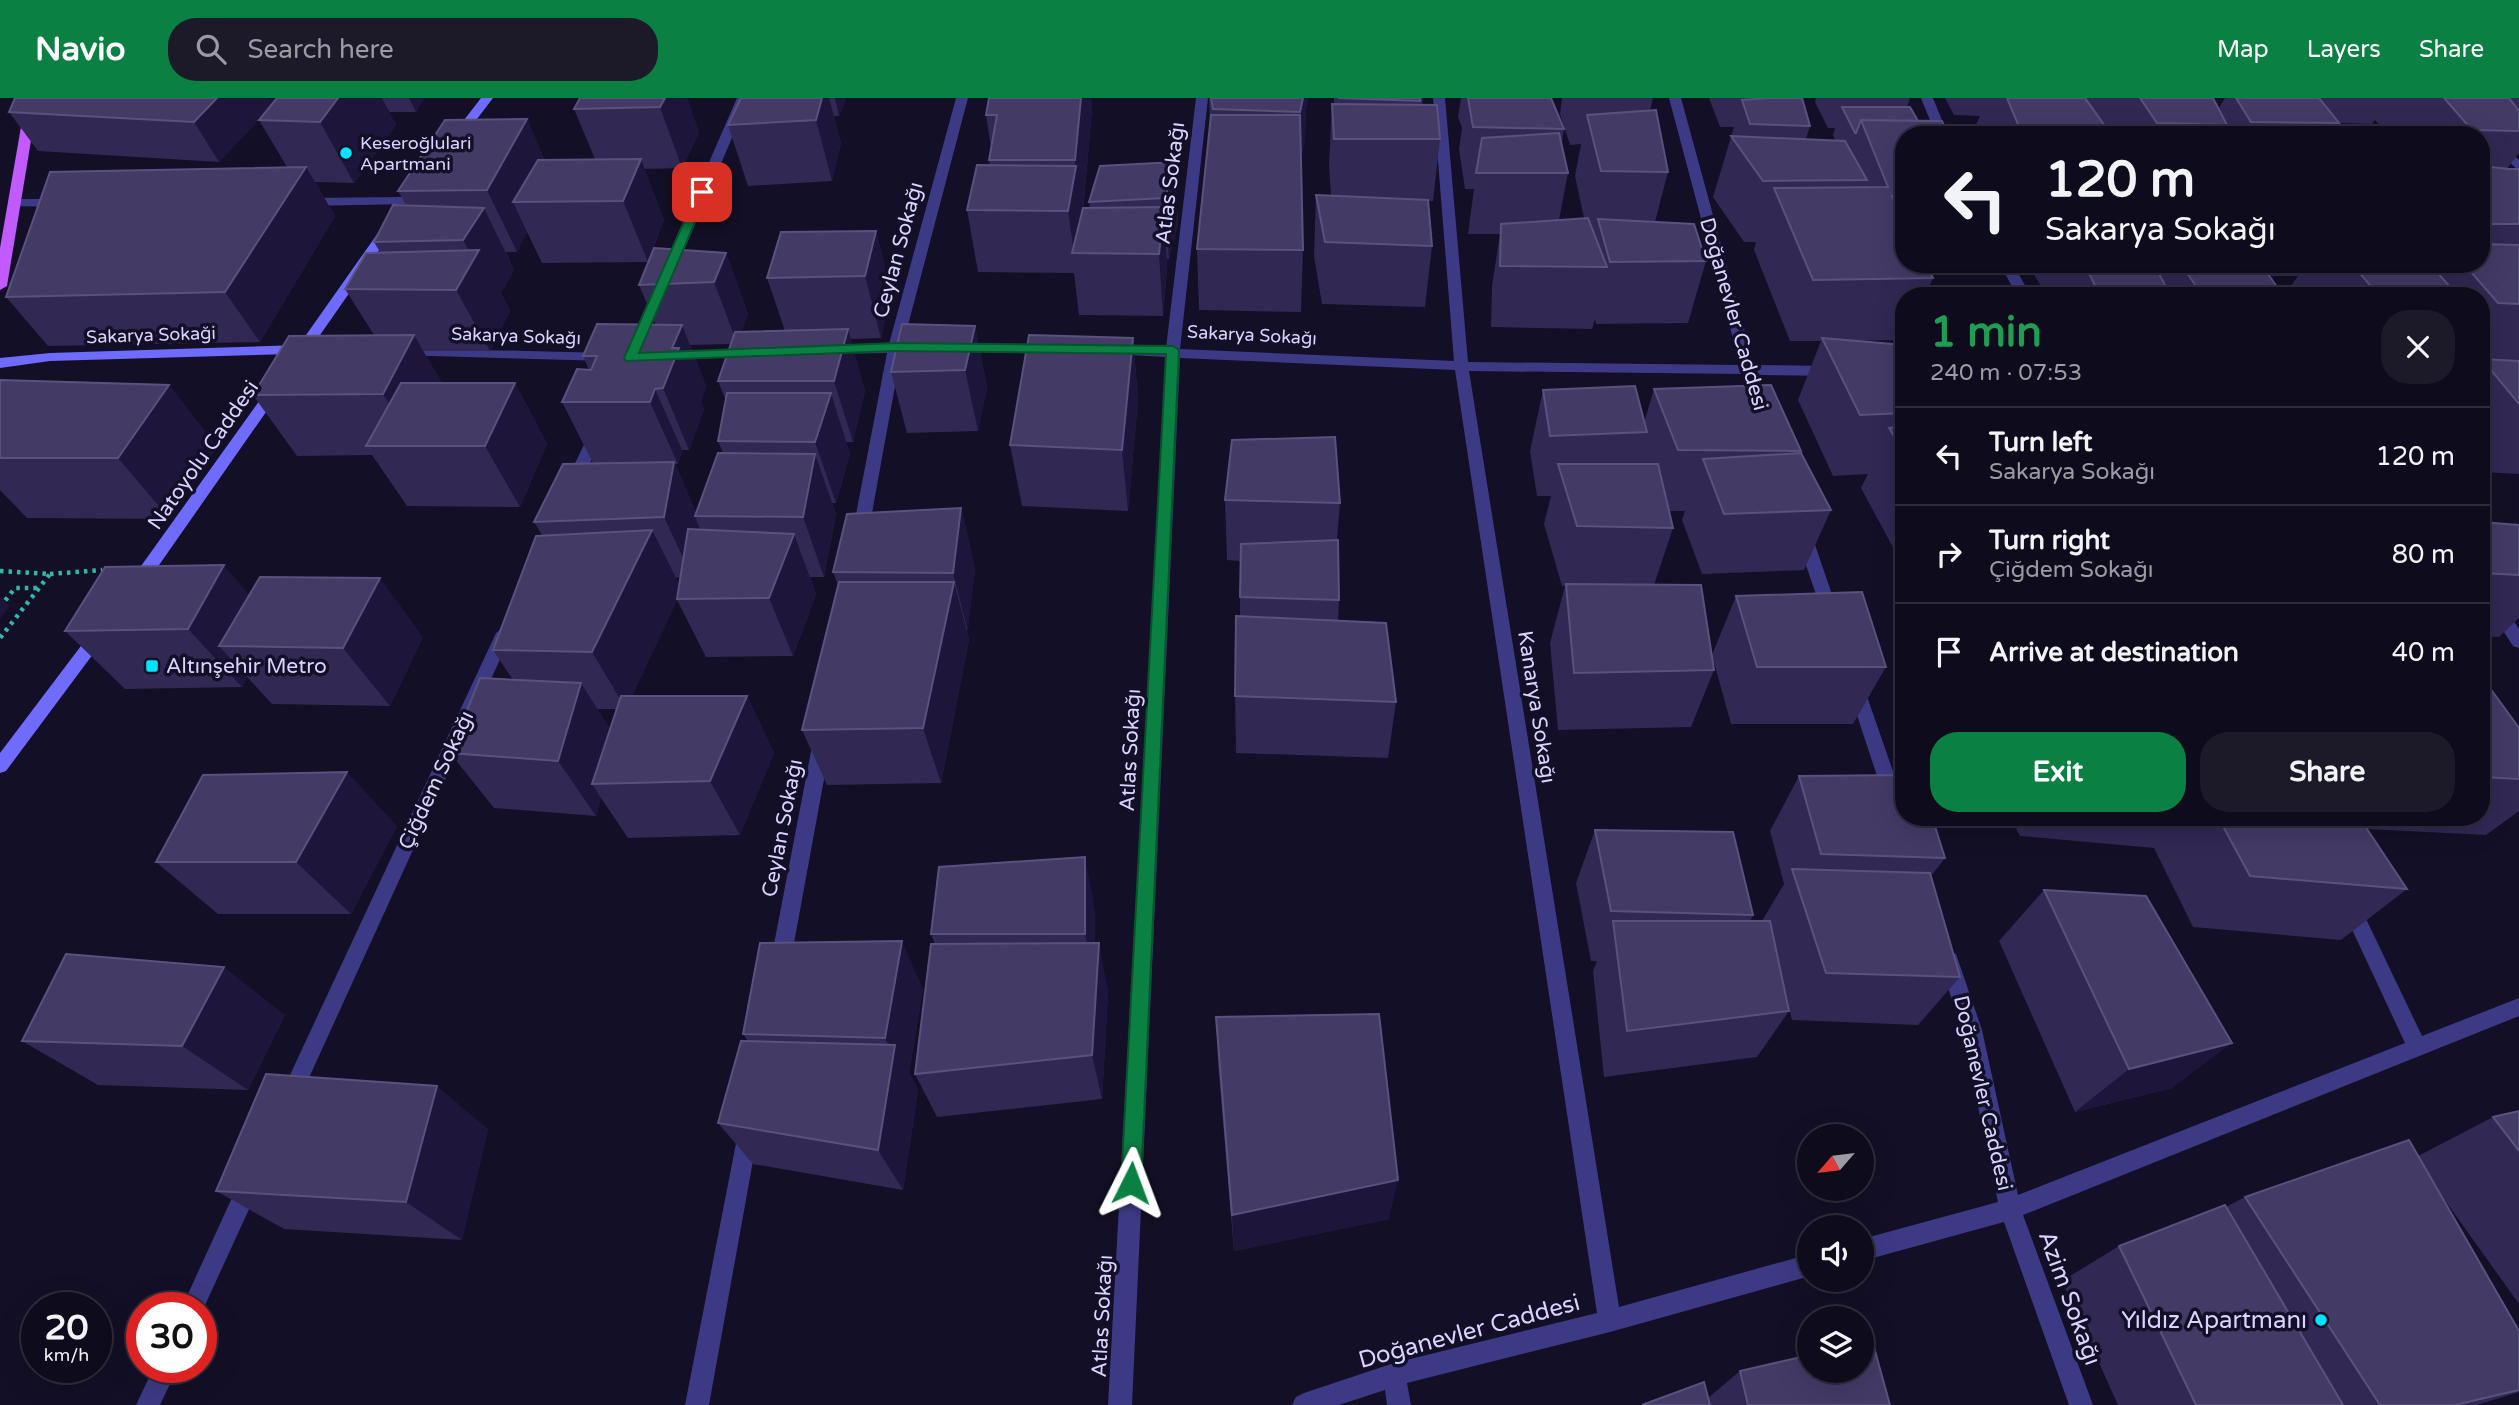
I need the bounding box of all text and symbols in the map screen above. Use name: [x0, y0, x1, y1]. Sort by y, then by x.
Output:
search box: [168, 18, 658, 81]
text: Navio: [35, 30, 126, 69]
icon: search: [192, 30, 230, 68]
text: Search here: [248, 34, 394, 65]
text: Map: [2217, 35, 2269, 64]
text: Layers: [2307, 35, 2381, 64]
text: Share: [2419, 35, 2484, 64]
street label: Atlas Sokağı: [1151, 120, 1190, 246]
place label: Keseroğlulari Apartmani: [360, 132, 471, 175]
marker: Keseroğlulari Apartmani: [338, 145, 354, 161]
text: 120 m: [2045, 151, 2195, 210]
icon: left: [1930, 154, 2021, 245]
pin: [672, 162, 732, 222]
icon: arrive: [683, 173, 721, 211]
street label: Ceylan Sokağı: [868, 179, 929, 321]
text: Sakarya Sokağı: [2045, 211, 2276, 249]
street label: Doğanevler Caddesi: [1694, 215, 1773, 414]
text: 1 min: [1930, 307, 2042, 358]
button: close: [2381, 310, 2455, 384]
street label: Sakarya Sokağı: [1187, 321, 1317, 349]
street label: Sakarya Sokaği: [86, 322, 216, 348]
street label: Sakarya Sokağı: [451, 323, 581, 349]
text: 240 m · 07:53: [1930, 359, 2082, 387]
street label: Natoyolu Caddesi: [143, 376, 264, 535]
text: Turn left: [1989, 427, 2092, 458]
icon: left: [1930, 437, 1968, 475]
text: 120 m: [2375, 441, 2455, 472]
text: Sakarya Sokağı: [1989, 458, 2155, 486]
text: Turn right: [1989, 525, 2110, 556]
icon: right: [1930, 535, 1968, 573]
text: 80 m: [2392, 539, 2455, 570]
text: Çiğdem Sokağı: [1989, 556, 2153, 584]
street label: Kanarya Sokağı: [1512, 629, 1561, 785]
icon: arrive: [1930, 633, 1968, 671]
text: Arrive at destination: [1989, 637, 2239, 668]
text: 40 m: [2392, 637, 2455, 668]
place label: Altınşehir Metro: [166, 654, 327, 679]
marker: Altınşehir Metro: [144, 658, 160, 674]
street label: Atlas Sokağı: [1115, 688, 1146, 812]
street label: Çiğdem Sokağı: [393, 707, 480, 854]
button: Exit: [1930, 732, 2186, 812]
button: Share: [2200, 732, 2455, 812]
street label: Ceylan Sokağı: [757, 757, 808, 899]
street label: Doğanevler Caddesi: [1948, 993, 2017, 1193]
north arrow: [1797, 1124, 1874, 1200]
map controls: [1797, 1124, 1874, 1383]
position arrow: [1094, 1146, 1168, 1220]
button: sound: [1797, 1215, 1874, 1292]
street label: Azim Sokağı: [2032, 1227, 2107, 1369]
street label: Atlas Sokağı: [1087, 1254, 1118, 1378]
street label: Doğanevler Caddesi: [1355, 1288, 1583, 1375]
speed limit sign: 30: [126, 1292, 217, 1383]
button: layers: [1797, 1306, 1874, 1383]
place label: Yıldız Apartmanı: [2121, 1306, 2307, 1335]
text: 20: [45, 1307, 88, 1349]
marker: Yıldız Apartmanı: [2313, 1312, 2329, 1328]
text: km/h: [44, 1344, 89, 1366]

